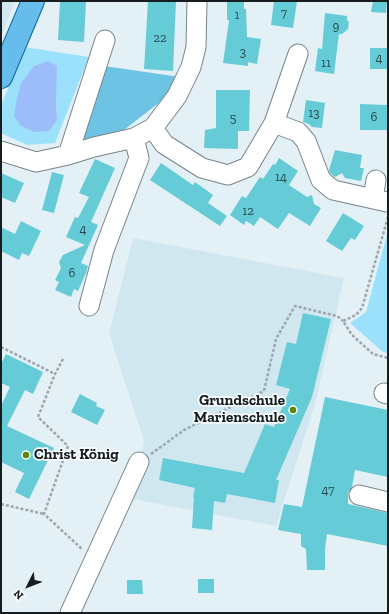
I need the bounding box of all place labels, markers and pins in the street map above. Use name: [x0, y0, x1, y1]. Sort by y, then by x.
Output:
place label: Grundschule Marienschule: [194, 392, 285, 427]
marker: Grundschule Marienschule: [288, 405, 298, 415]
place label: Christ König: [34, 446, 119, 464]
marker: Christ König: [21, 450, 31, 460]

